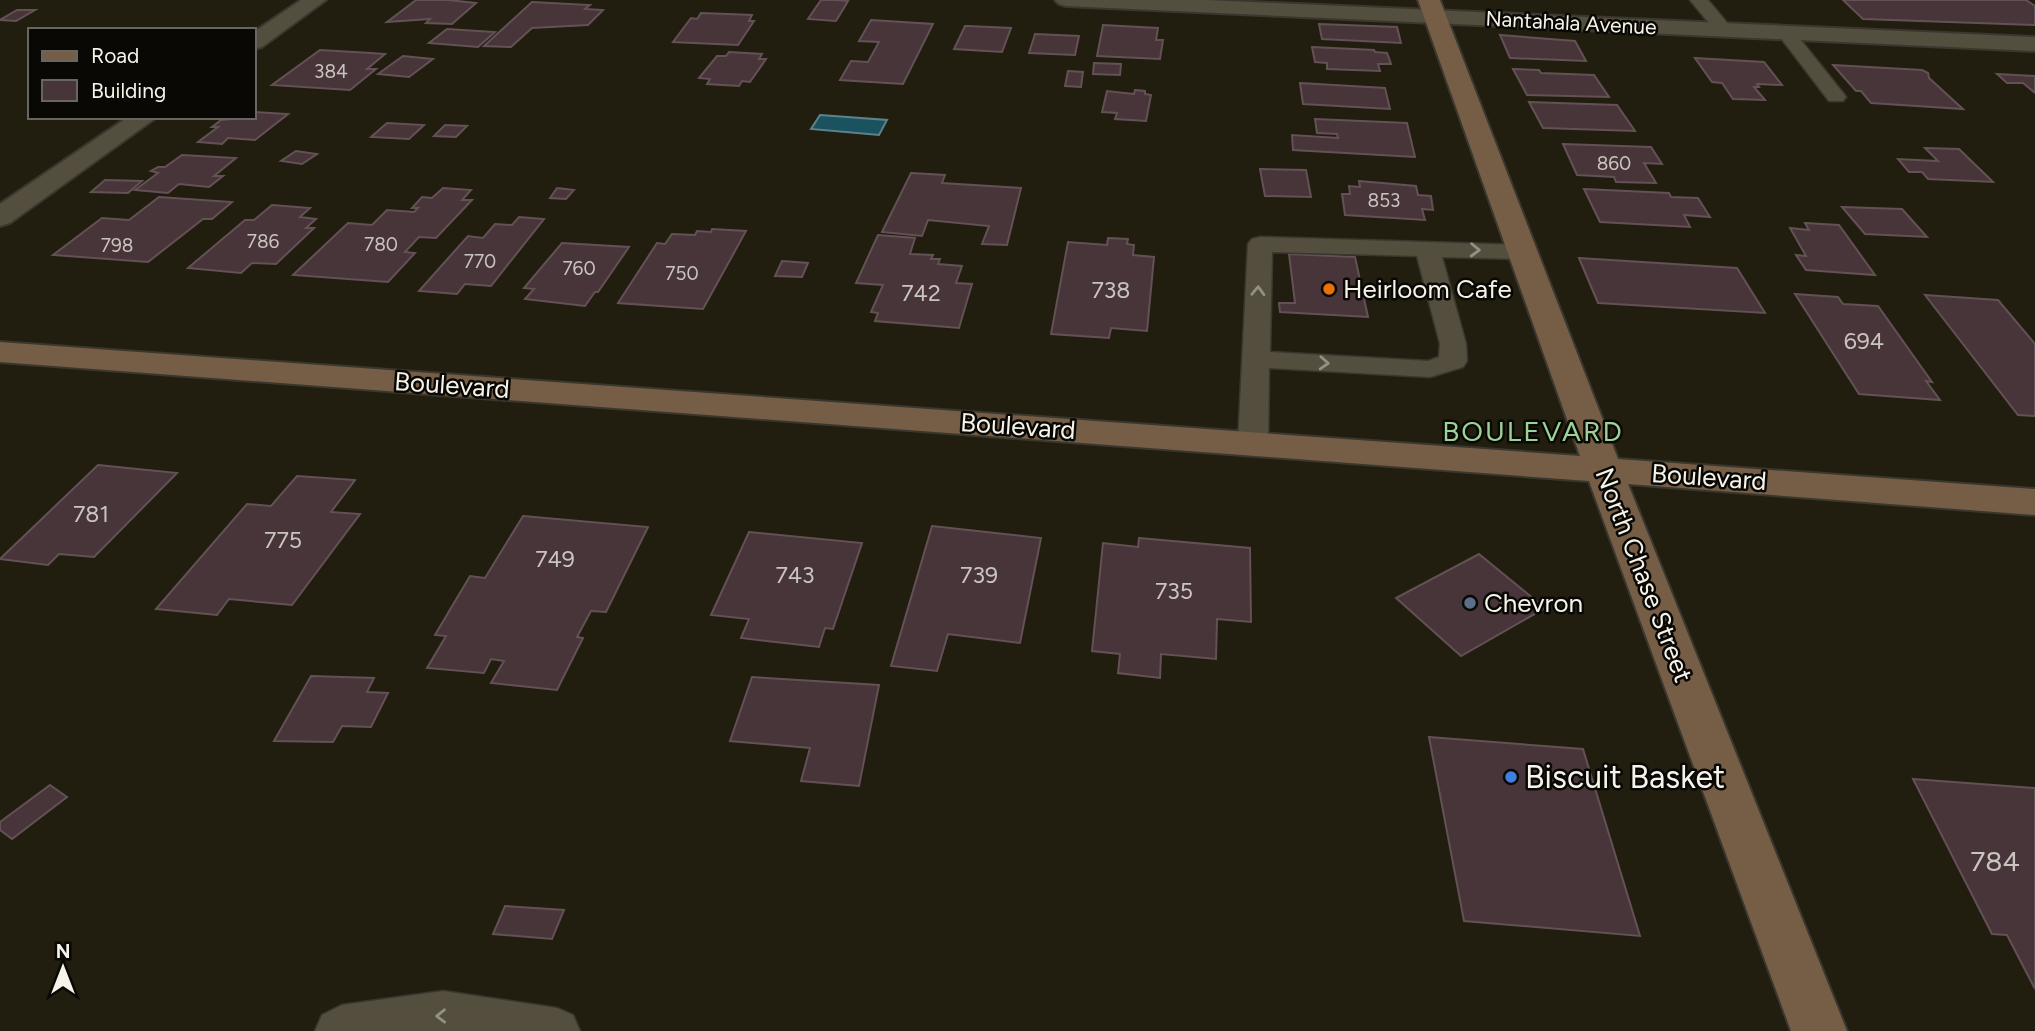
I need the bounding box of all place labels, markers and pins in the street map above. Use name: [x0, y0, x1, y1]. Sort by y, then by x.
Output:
place label: Heirloom Cafe: [1343, 273, 1512, 305]
marker: Heirloom Cafe: [1321, 281, 1337, 297]
place label: Chevron: [1484, 587, 1583, 619]
marker: Chevron: [1462, 595, 1478, 611]
place label: Biscuit Basket: [1525, 758, 1725, 796]
marker: Biscuit Basket: [1503, 769, 1519, 785]

